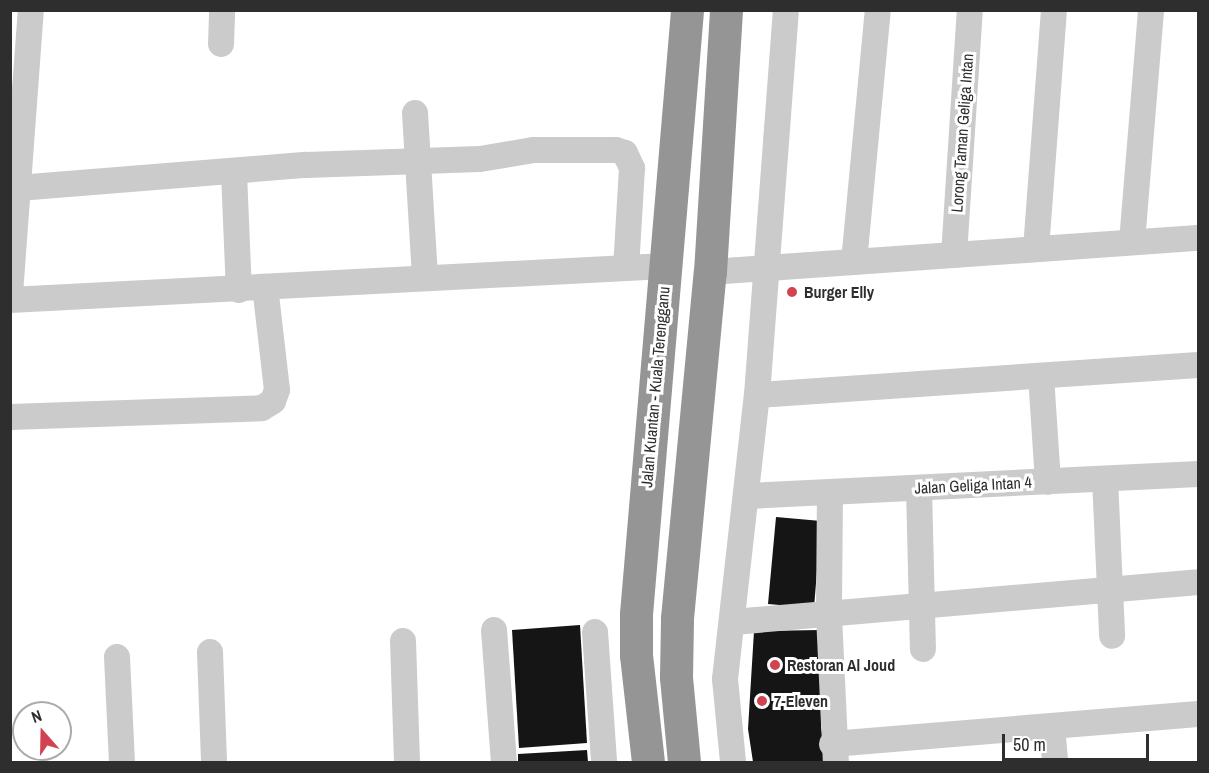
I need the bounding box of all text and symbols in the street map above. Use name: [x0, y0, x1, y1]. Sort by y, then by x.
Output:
street label: Lorong Taman Geliga Intan: [947, 53, 977, 213]
place label: Burger Elly: [804, 282, 874, 302]
marker: Burger Elly: [785, 285, 799, 299]
street label: Jalan Kuantan - Kuala Terengganu: [637, 286, 673, 488]
street label: Jalan Geliga Intan 4: [914, 472, 1032, 498]
place label: Restoran Al Joud: [787, 655, 896, 675]
marker: Restoran Al Joud: [768, 658, 782, 672]
place label: 7-Eleven: [774, 691, 828, 711]
marker: 7-Eleven: [755, 694, 769, 708]
north arrow: [12, 701, 72, 761]
text: N: [28, 704, 45, 728]
scale bar: [1005, 722, 1152, 760]
text: 50 m: [1013, 732, 1046, 757]

